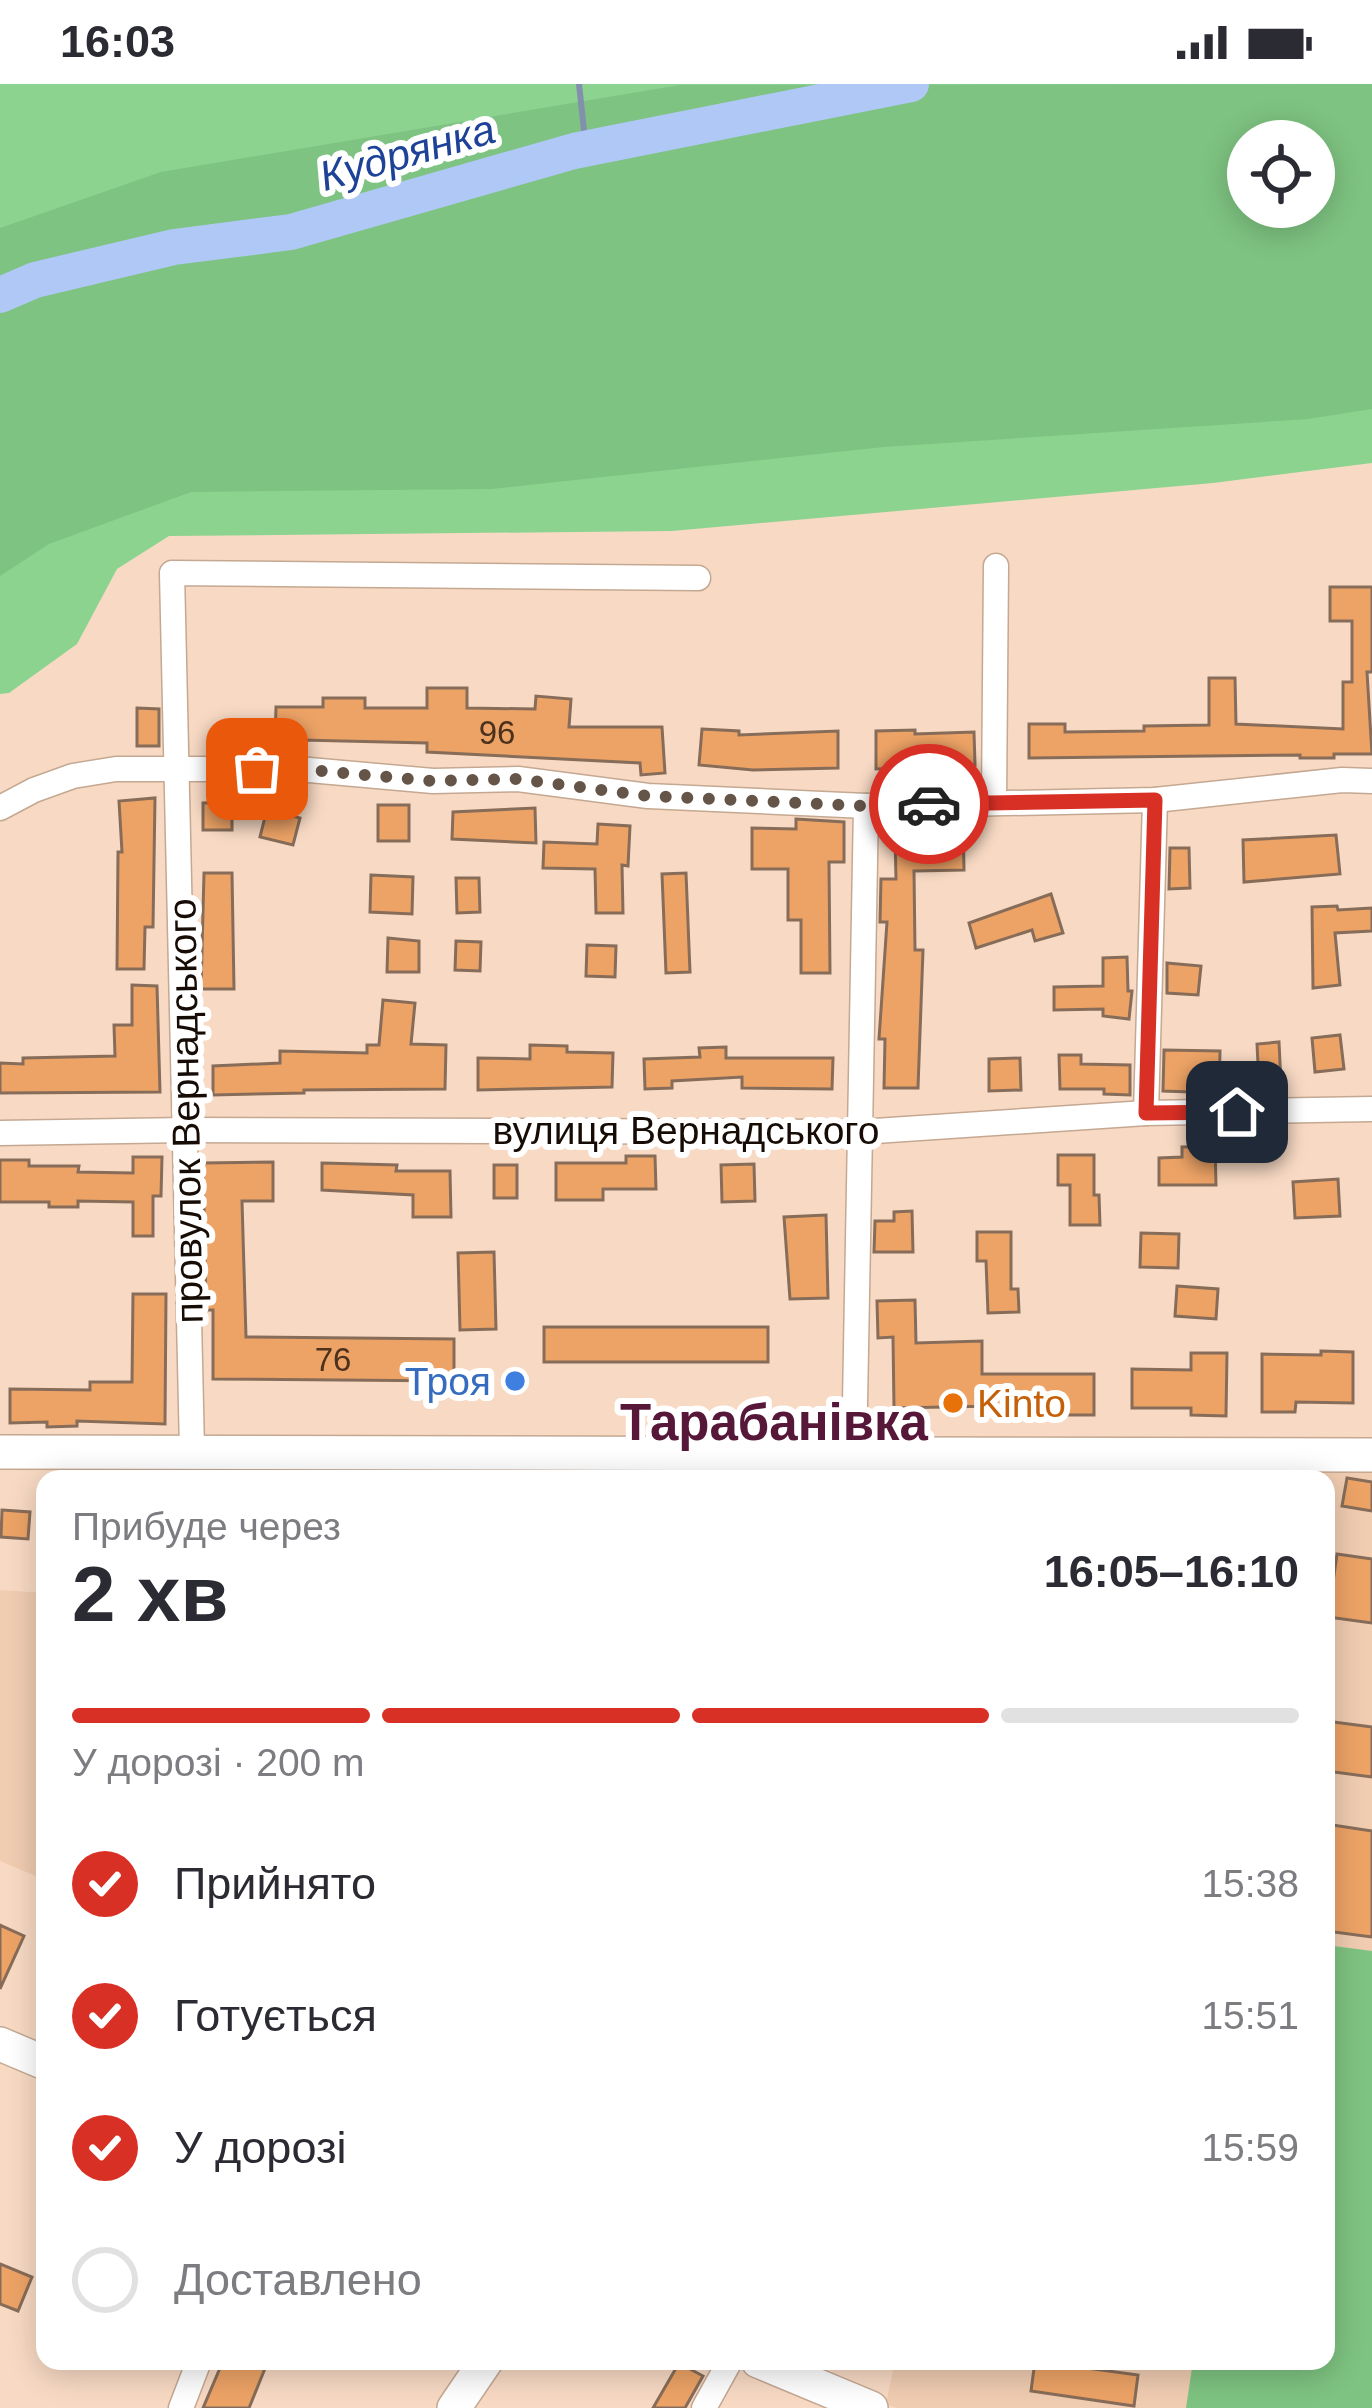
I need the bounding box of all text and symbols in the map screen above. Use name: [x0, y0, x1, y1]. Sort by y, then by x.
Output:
text: 16:03: [60, 16, 175, 67]
water label: Кудрянка: [314, 105, 500, 200]
map controls: [1227, 120, 1335, 228]
button: locate: [1227, 120, 1335, 228]
house number: 96: [479, 714, 515, 751]
pin: [206, 718, 308, 820]
icon: bag: [224, 736, 290, 802]
courier: [869, 744, 989, 864]
icon: car: [896, 771, 962, 837]
street label: провулок Вернадського: [160, 898, 211, 1324]
pin: [1186, 1061, 1288, 1163]
icon: home: [1204, 1079, 1270, 1145]
street label: вулиця Вернадського: [493, 1109, 879, 1152]
house number: 76: [315, 1341, 351, 1378]
place label: Троя: [405, 1360, 491, 1403]
marker: Троя: [502, 1368, 528, 1394]
place label: Kinto: [977, 1382, 1066, 1425]
marker: Kinto: [940, 1390, 966, 1416]
district label: Тарабанівка: [620, 1394, 929, 1451]
text: Прибуде через: [72, 1505, 341, 1548]
text: 16:05–16:10: [1044, 1546, 1299, 1597]
text: 2 хв: [72, 1550, 228, 1638]
text: У дорозі · 200 m: [72, 1741, 365, 1784]
icon: check: [72, 1851, 138, 1917]
text: Прийнято: [174, 1858, 376, 1909]
text: 15:38: [1201, 1862, 1299, 1905]
icon: check: [72, 1983, 138, 2049]
text: Готується: [174, 1990, 377, 2041]
text: 15:51: [1201, 1994, 1299, 2037]
icon: check: [72, 2115, 138, 2181]
text: У дорозі: [174, 2122, 347, 2173]
text: 15:59: [1201, 2126, 1299, 2169]
text: Доставлено: [174, 2254, 422, 2305]

